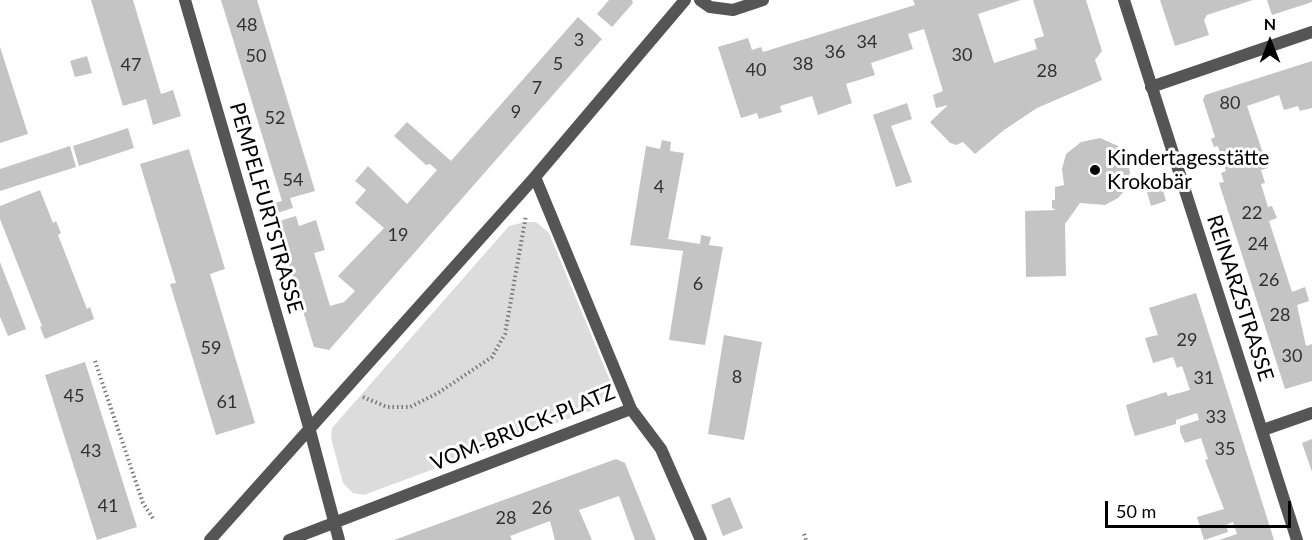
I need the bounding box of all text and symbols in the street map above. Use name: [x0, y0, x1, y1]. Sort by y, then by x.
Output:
north arrow: [1240, 12, 1300, 72]
house number: 48: [237, 14, 257, 36]
text: N: [1264, 14, 1276, 33]
house number: 3: [574, 29, 584, 51]
house number: 34: [857, 31, 877, 53]
house number: 36: [825, 41, 845, 63]
house number: 30: [952, 44, 972, 66]
house number: 50: [246, 45, 266, 67]
house number: 5: [553, 53, 563, 75]
house number: 38: [793, 53, 813, 75]
house number: 47: [121, 54, 141, 76]
house number: 40: [746, 59, 766, 81]
house number: 28: [1037, 60, 1057, 82]
house number: 7: [532, 77, 542, 99]
house number: 80: [1220, 92, 1240, 114]
street label: PEMPELFURTSTRASSE: [224, 100, 308, 316]
house number: 9: [511, 101, 521, 123]
house number: 52: [265, 107, 285, 129]
place label: Kindertagesstätte Krokobär: [1107, 145, 1269, 195]
marker: Kindertagesstätte Krokobär: [1088, 163, 1102, 177]
house number: 54: [283, 169, 303, 191]
house number: 4: [654, 176, 664, 198]
house number: 22: [1242, 202, 1262, 224]
street label: REINARZSTRASSE: [1201, 212, 1279, 384]
house number: 19: [388, 224, 408, 246]
house number: 24: [1248, 233, 1268, 255]
house number: 26: [1259, 269, 1279, 291]
house number: 6: [693, 273, 703, 295]
house number: 28: [1270, 304, 1290, 326]
house number: 29: [1177, 329, 1197, 351]
house number: 59: [201, 337, 221, 359]
house number: 30: [1282, 345, 1302, 367]
house number: 8: [732, 366, 742, 388]
house number: 31: [1194, 367, 1214, 389]
street label: VOM-BRUCK-PLATZ: [427, 380, 619, 476]
house number: 45: [64, 385, 84, 407]
house number: 61: [217, 391, 237, 413]
house number: 33: [1206, 406, 1226, 428]
house number: 35: [1215, 438, 1235, 460]
house number: 43: [81, 440, 101, 462]
scale bar: [1108, 489, 1294, 527]
house number: 41: [98, 495, 118, 517]
house number: 26: [532, 497, 552, 519]
text: 50 m: [1116, 500, 1156, 522]
house number: 28: [496, 507, 516, 529]

